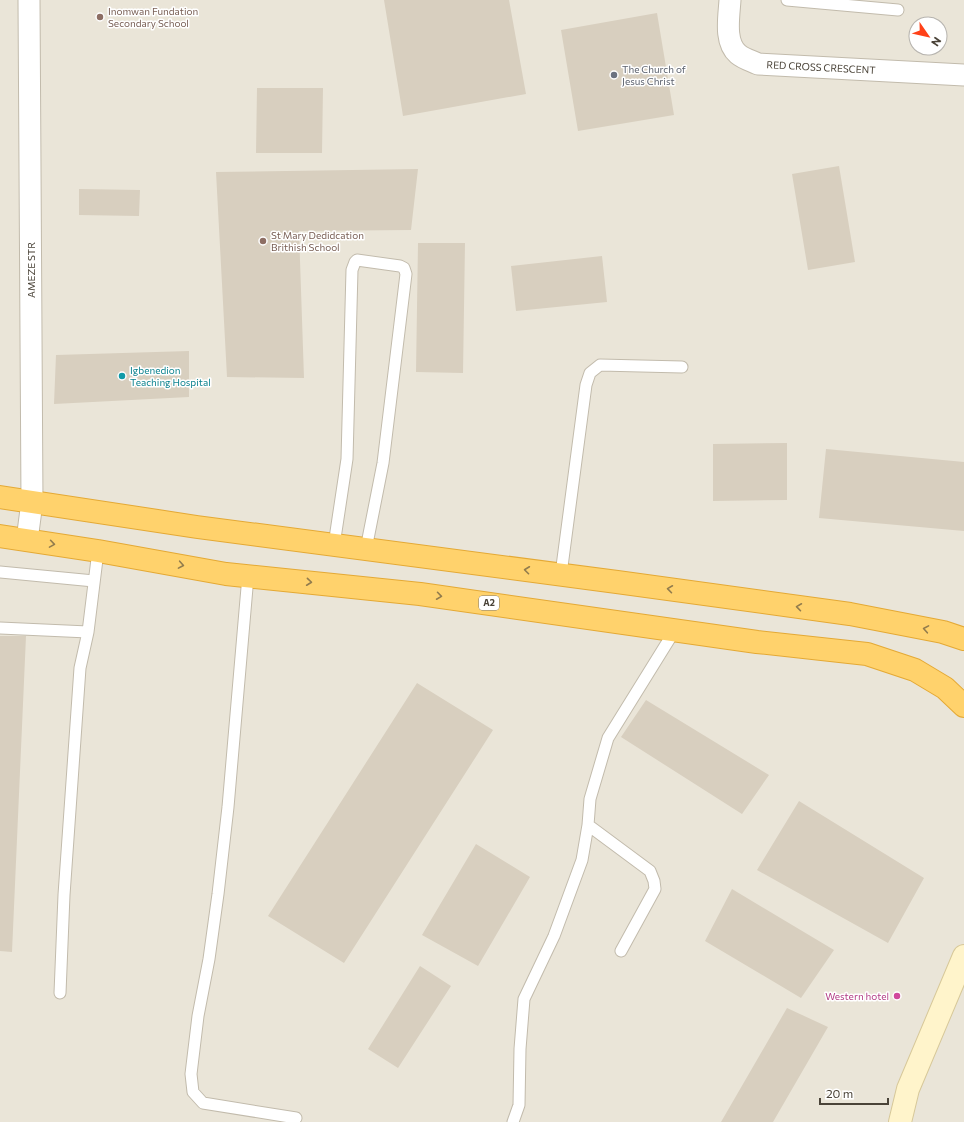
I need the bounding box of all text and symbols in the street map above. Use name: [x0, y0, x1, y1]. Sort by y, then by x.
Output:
place label: Inomwan Fundation Secondary School: [108, 5, 198, 29]
marker: Inomwan Fundation Secondary School: [95, 12, 105, 22]
north arrow: [908, 16, 948, 56]
text: N: [929, 35, 944, 49]
street label: RED CROSS CRESCENT: [766, 58, 876, 76]
place label: The Church of Jesus Christ: [622, 63, 686, 87]
marker: The Church of Jesus Christ: [609, 70, 619, 80]
place label: St Mary Dedidcation Brithish School: [271, 229, 364, 253]
marker: St Mary Dedidcation Brithish School: [258, 236, 268, 246]
street label: AMEZE STR: [25, 242, 37, 298]
place label: Igbenedion Teaching Hospital: [130, 364, 211, 388]
marker: Igbenedion Teaching Hospital: [117, 371, 127, 381]
one-way arrow: [49, 539, 55, 548]
one-way arrow: [177, 561, 184, 569]
one-way arrow: [524, 566, 530, 575]
one-way arrow: [306, 577, 312, 586]
one-way arrow: [667, 585, 673, 594]
one-way arrow: [436, 591, 442, 600]
road number: A2: [479, 596, 499, 610]
one-way arrow: [795, 603, 802, 612]
one-way arrow: [923, 625, 930, 634]
place label: Western hotel: [825, 990, 889, 1002]
marker: Western hotel: [892, 991, 902, 1001]
scale bar: [820, 1080, 888, 1106]
text: 20 m: [826, 1086, 853, 1100]

